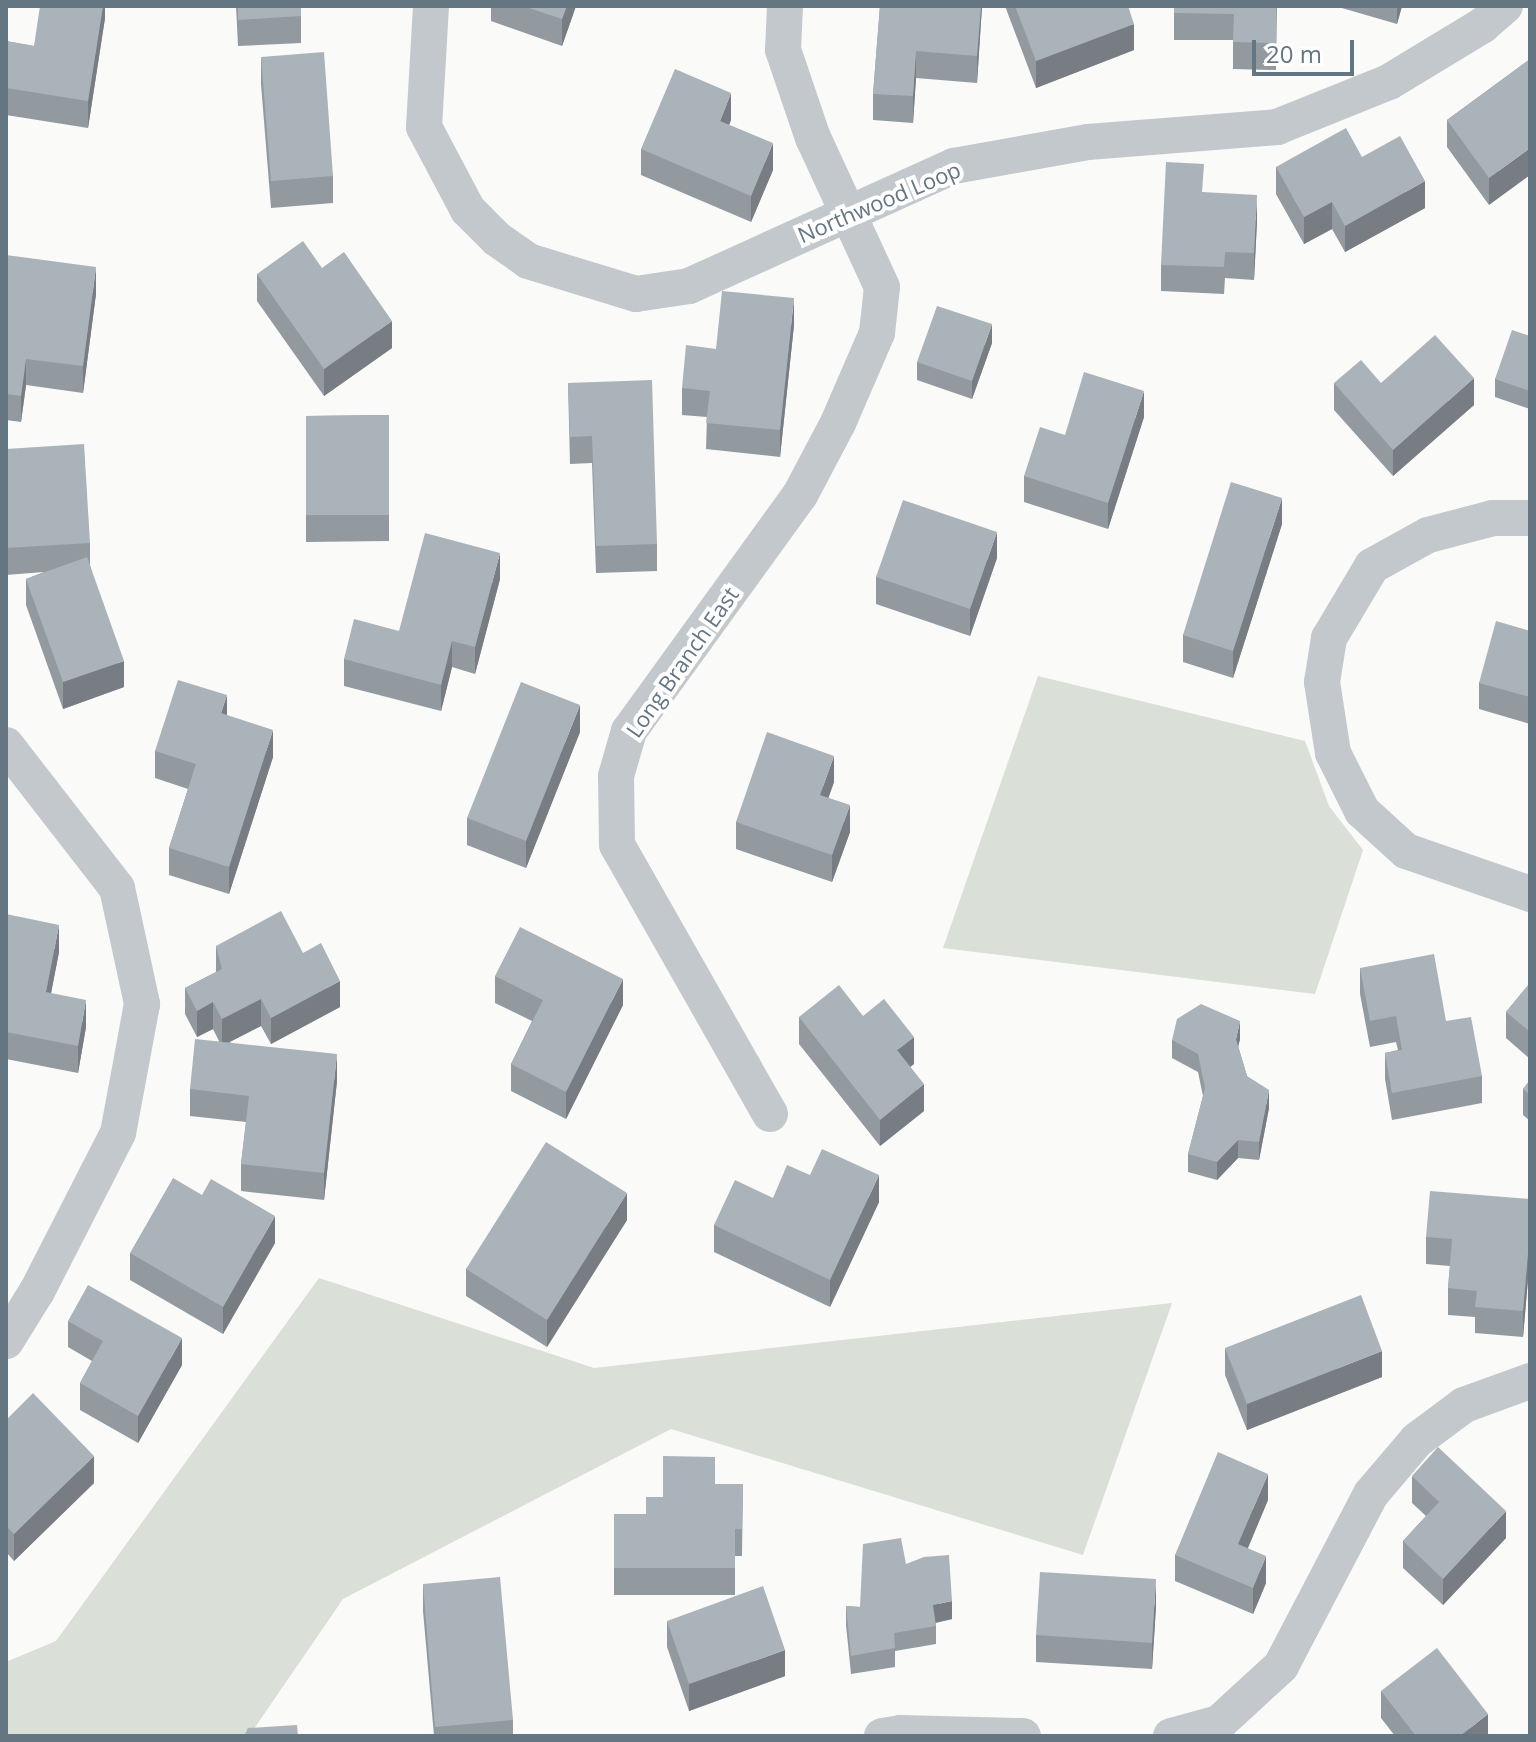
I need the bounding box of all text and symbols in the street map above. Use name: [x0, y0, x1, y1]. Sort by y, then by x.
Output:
scale bar: [1256, 24, 1358, 74]
text: 20 m: [1266, 37, 1322, 70]
street label: Northwood Loop: [794, 156, 964, 248]
street label: Long Branch East: [620, 582, 744, 742]

